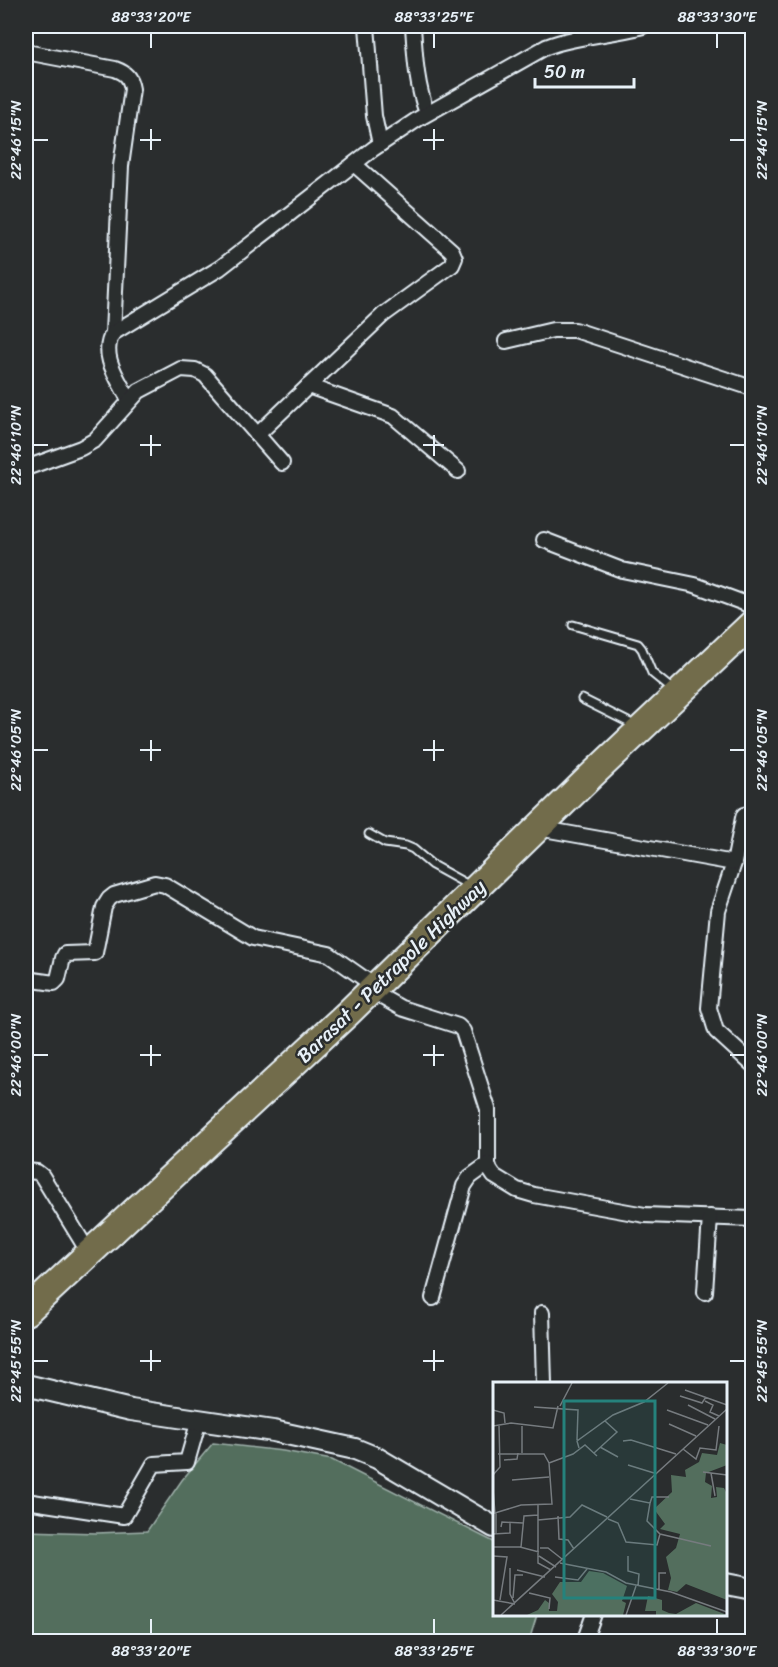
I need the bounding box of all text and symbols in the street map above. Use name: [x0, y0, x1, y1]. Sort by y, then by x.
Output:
text: 88°33'20"E: [111, 4, 192, 30]
text: 88°33'25"E: [395, 4, 475, 30]
text: 88°33'30"E: [678, 4, 758, 30]
scale bar: [535, 51, 634, 89]
text: 50 m: [544, 56, 585, 88]
text: 22°46'15"N: [3, 100, 29, 180]
text: 22°46'15"N: [749, 100, 775, 180]
text: 22°46'10"N: [3, 405, 29, 485]
text: 22°46'10"N: [749, 405, 775, 485]
text: 22°46'05"N: [3, 708, 29, 791]
text: 22°46'05"N: [749, 708, 775, 791]
street label: Barasat - Petrapole Highway: [288, 870, 495, 1072]
text: 22°46'00"N: [3, 1013, 29, 1096]
text: 22°46'00"N: [749, 1013, 775, 1096]
text: 22°45'55"N: [3, 1319, 29, 1402]
text: 22°45'55"N: [749, 1319, 775, 1402]
inset map: [493, 1382, 727, 1616]
text: 88°33'20"E: [111, 1638, 192, 1664]
text: 88°33'25"E: [395, 1638, 475, 1664]
text: 88°33'30"E: [678, 1638, 758, 1664]

